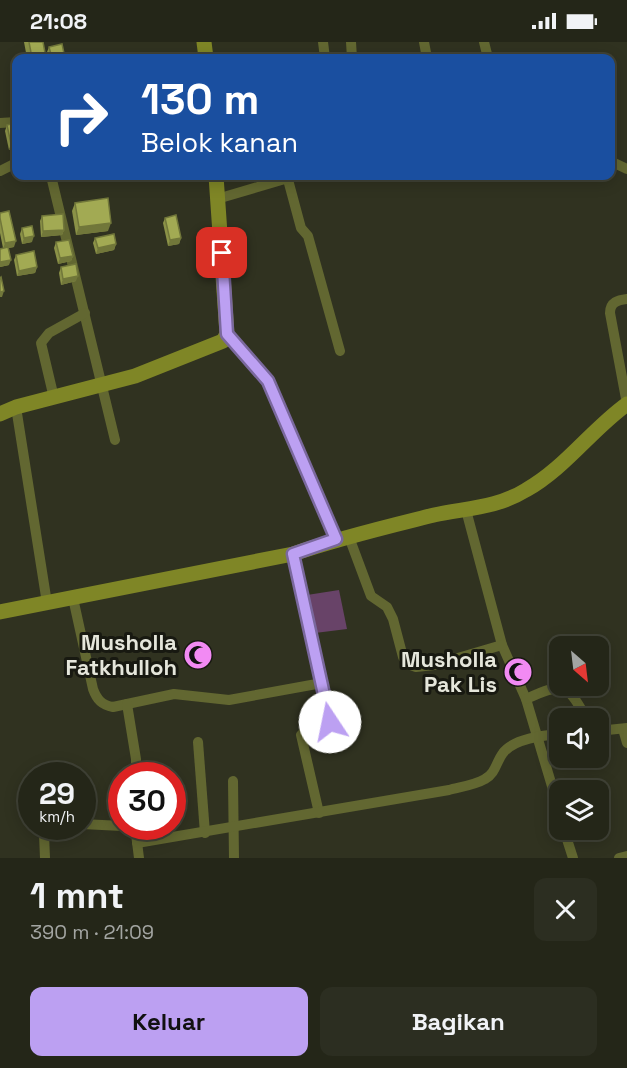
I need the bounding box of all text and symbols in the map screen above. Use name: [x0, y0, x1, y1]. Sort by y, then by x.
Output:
text: 21:08: [30, 7, 87, 35]
text: 130 m: [141, 73, 259, 126]
icon: right: [42, 78, 120, 156]
text: Belok kanan: [141, 125, 298, 160]
pin: [196, 227, 247, 278]
icon: arrive: [205, 236, 238, 269]
place label: Musholla Fatkhulloh: [65, 628, 177, 681]
north arrow: [549, 636, 609, 696]
map controls: [549, 636, 609, 840]
mosque icon: Musholla Fatkhulloh: [182, 639, 214, 671]
place label: Musholla Pak Lis: [401, 645, 497, 698]
mosque icon: Musholla Pak Lis: [502, 656, 534, 688]
position arrow: [298, 690, 362, 754]
button: sound: [549, 708, 609, 768]
speed limit sign: 30: [108, 762, 186, 840]
text: 29: [39, 774, 75, 813]
button: layers: [549, 780, 609, 840]
text: km/h: [39, 807, 75, 826]
text: 1 mnt: [30, 873, 124, 919]
button: close: [534, 878, 597, 941]
text: 390 m · 21:09: [30, 919, 154, 945]
button: Keluar: [30, 987, 308, 1056]
button: Bagikan: [320, 987, 597, 1056]

